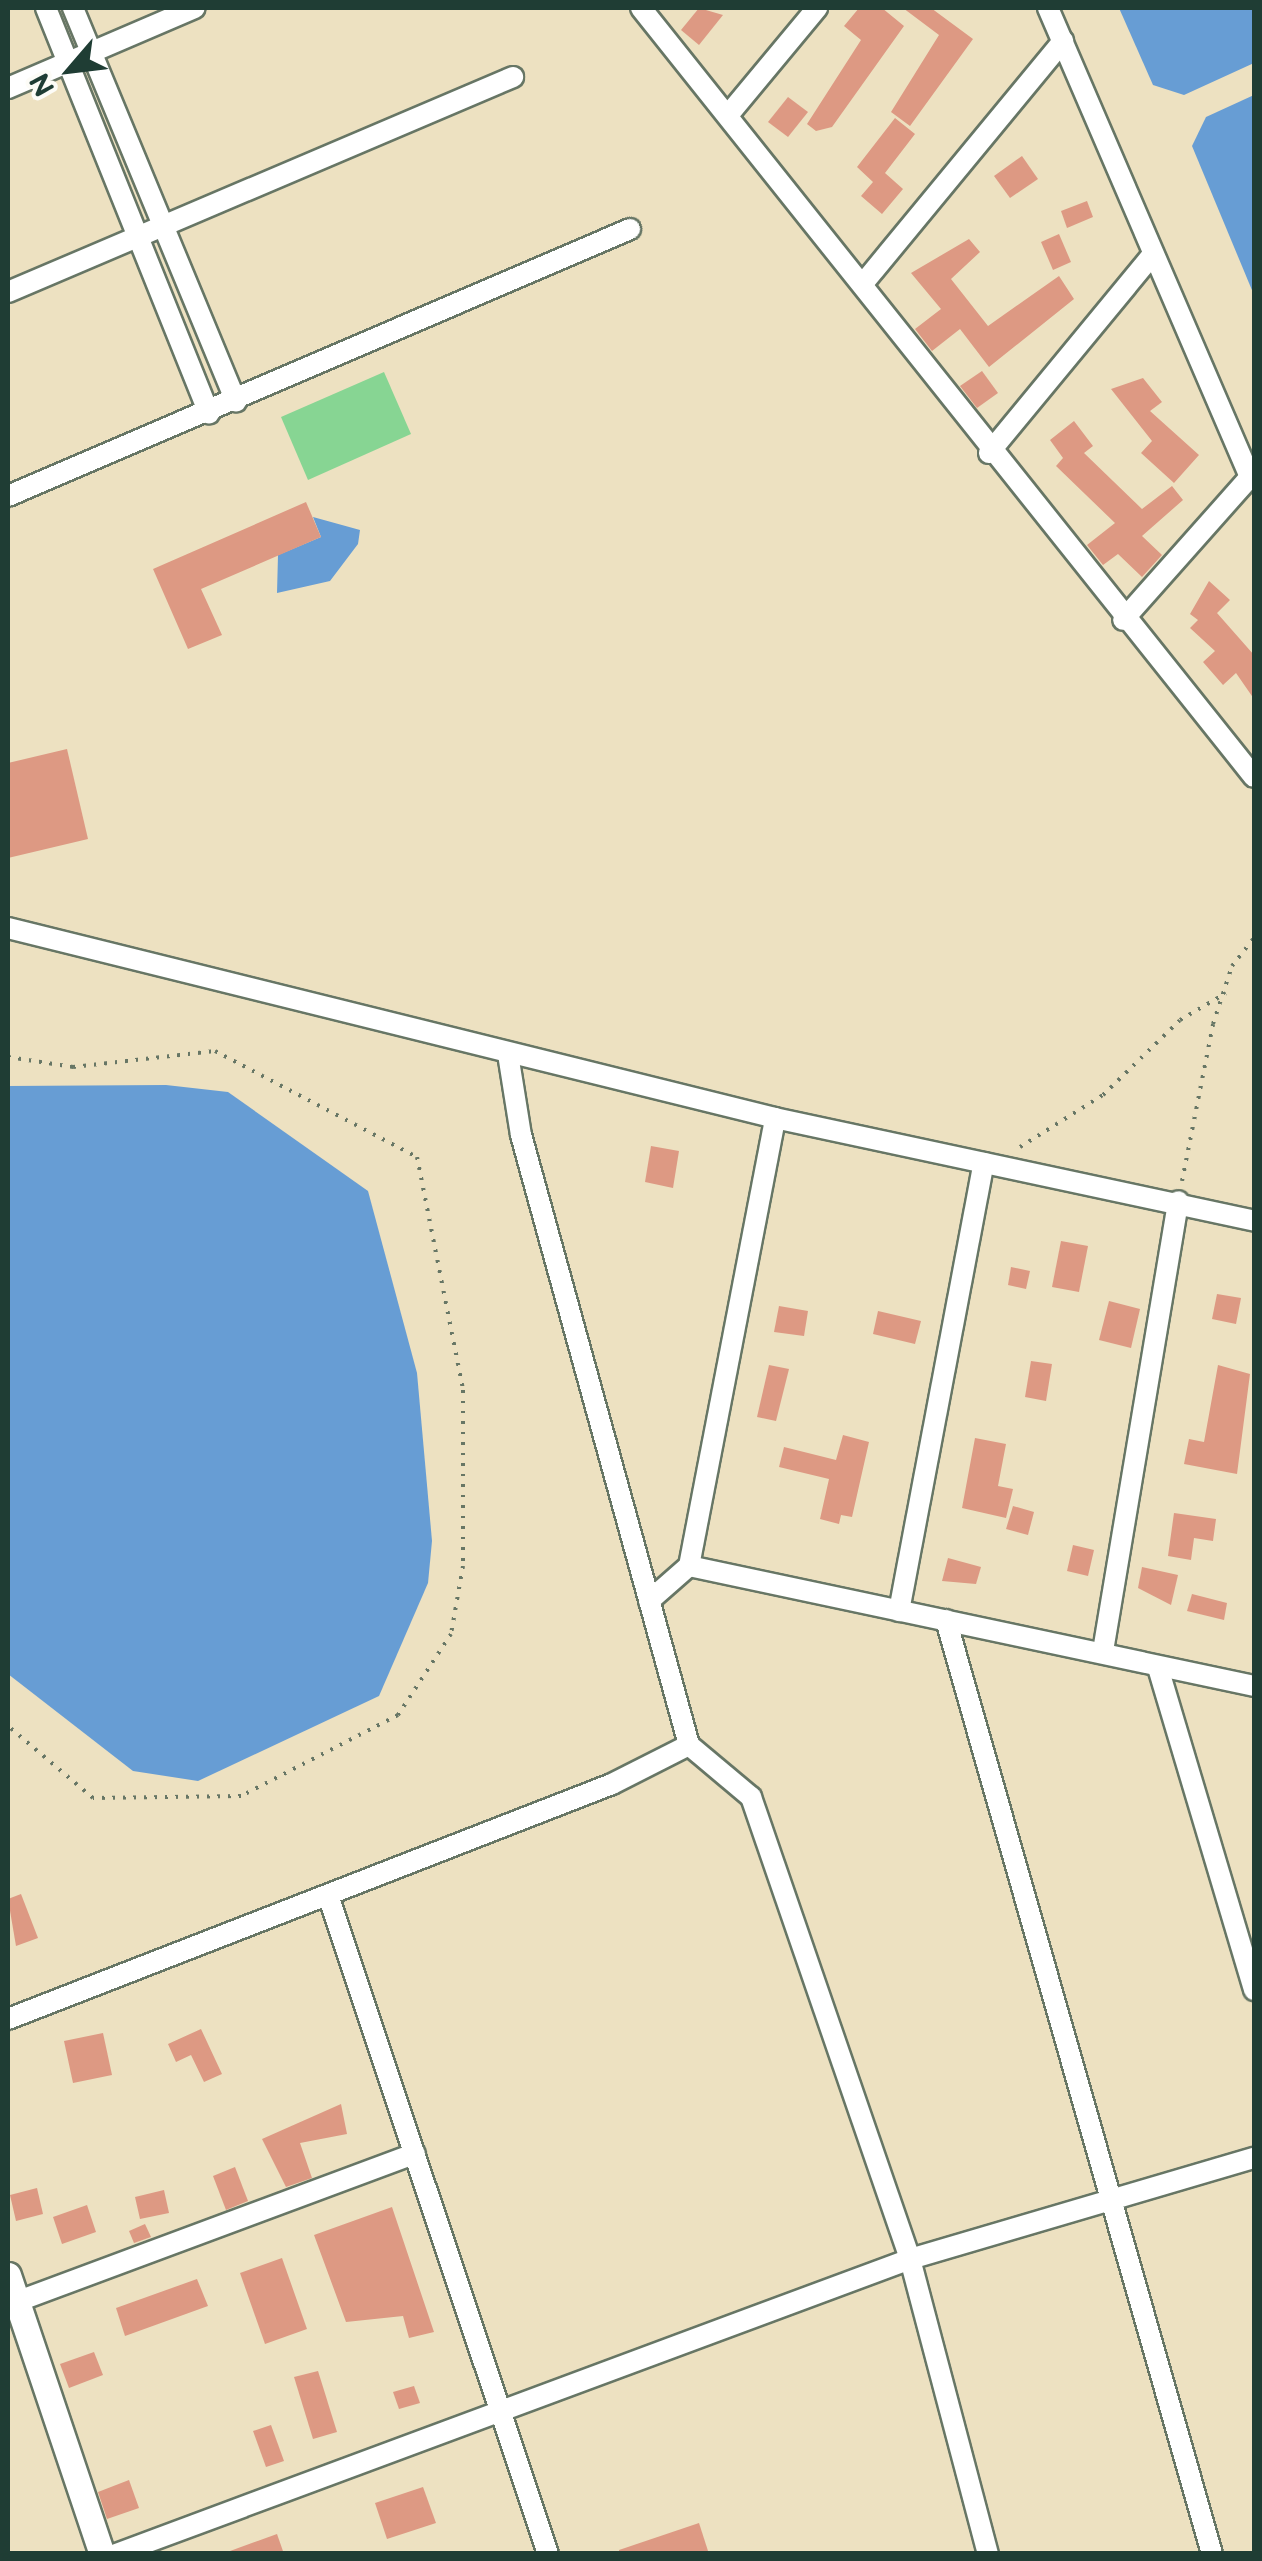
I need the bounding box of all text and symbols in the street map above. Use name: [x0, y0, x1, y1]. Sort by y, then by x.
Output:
north arrow: [20, 20, 120, 120]
text: N: [24, 67, 63, 101]

